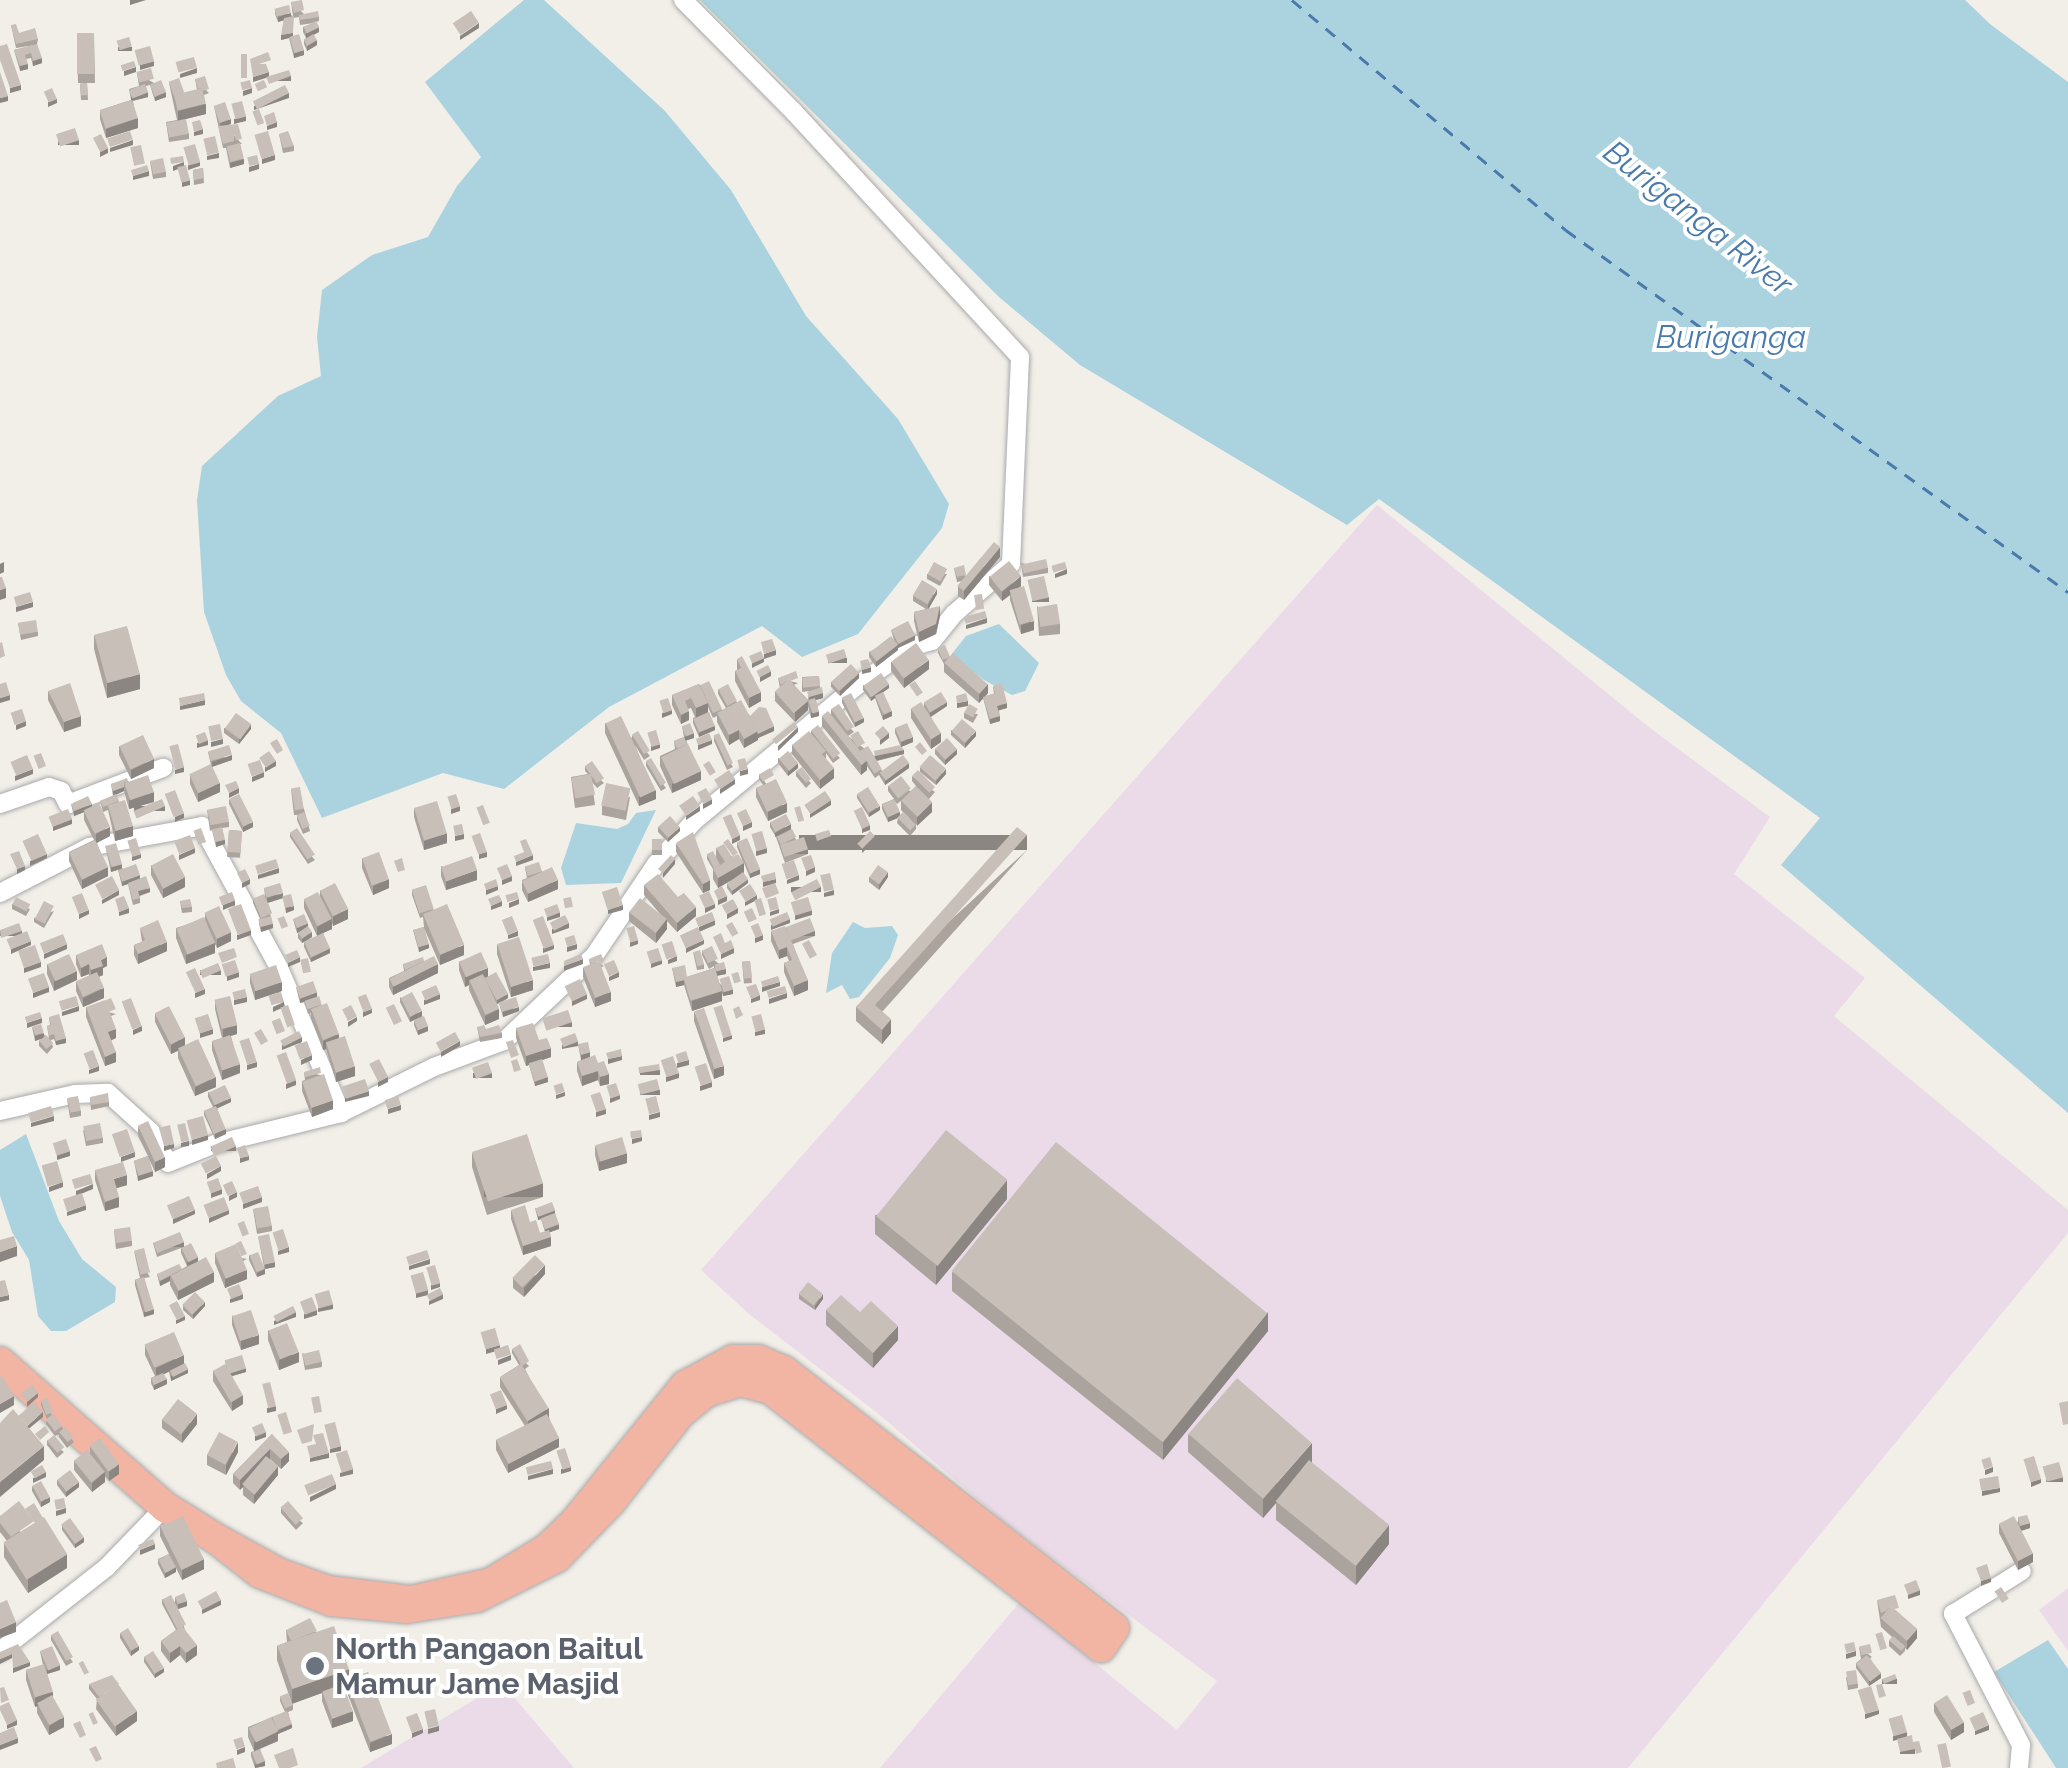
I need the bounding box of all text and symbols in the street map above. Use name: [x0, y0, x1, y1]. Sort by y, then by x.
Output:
water label: Buriganga River: [1596, 132, 1800, 304]
water label: Buriganga: [1656, 318, 1806, 356]
place label: North Pangaon Baitul Mamur Jame Masjid: [335, 1631, 643, 1702]
marker: North Pangaon Baitul Mamur Jame Masjid: [304, 1655, 326, 1677]

